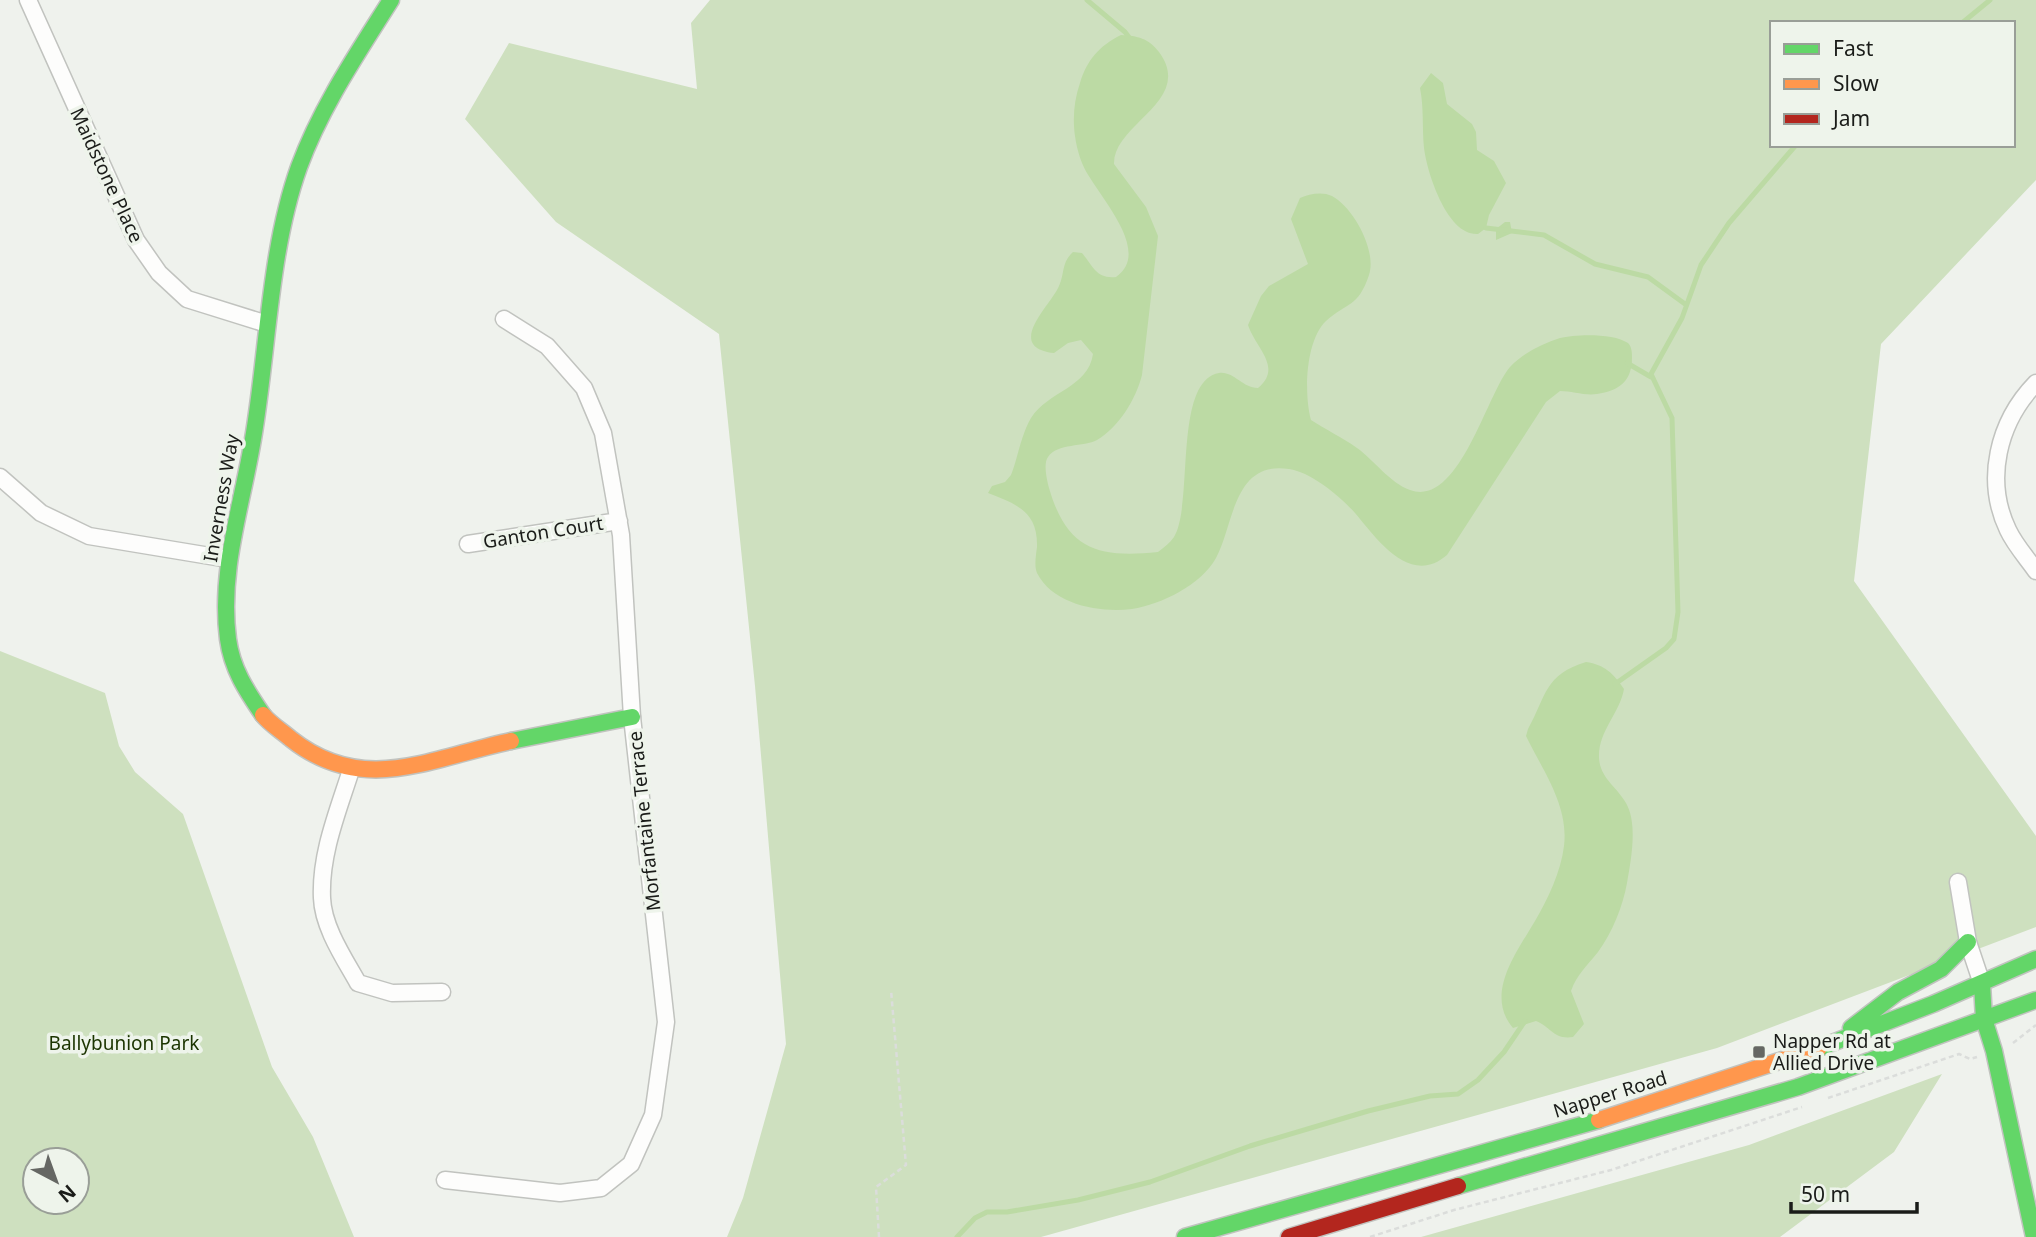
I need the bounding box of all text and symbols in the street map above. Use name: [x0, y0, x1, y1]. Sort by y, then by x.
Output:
legend: [1770, 21, 2015, 147]
text: Fast: [1833, 34, 1874, 62]
text: Slow: [1833, 69, 1879, 97]
street label: Maidstone Place: [64, 103, 150, 247]
text: Jam: [1831, 104, 1870, 132]
street label: Inverness Way: [197, 432, 245, 564]
street label: Ganton Court: [481, 510, 605, 554]
street label: Morfantaine Terrace: [622, 730, 666, 912]
place label: Napper Rd at Allied Drive: [1773, 1028, 1891, 1076]
park label: Ballybunion Park: [49, 1030, 199, 1056]
marker: Napper Rd at Allied Drive: [1751, 1044, 1767, 1060]
street label: Napper Road: [1550, 1064, 1670, 1124]
north arrow: [21, 1146, 91, 1216]
scale bar: [1791, 1170, 1917, 1214]
text: N: [53, 1179, 82, 1209]
text: 50 m: [1801, 1180, 1850, 1208]

